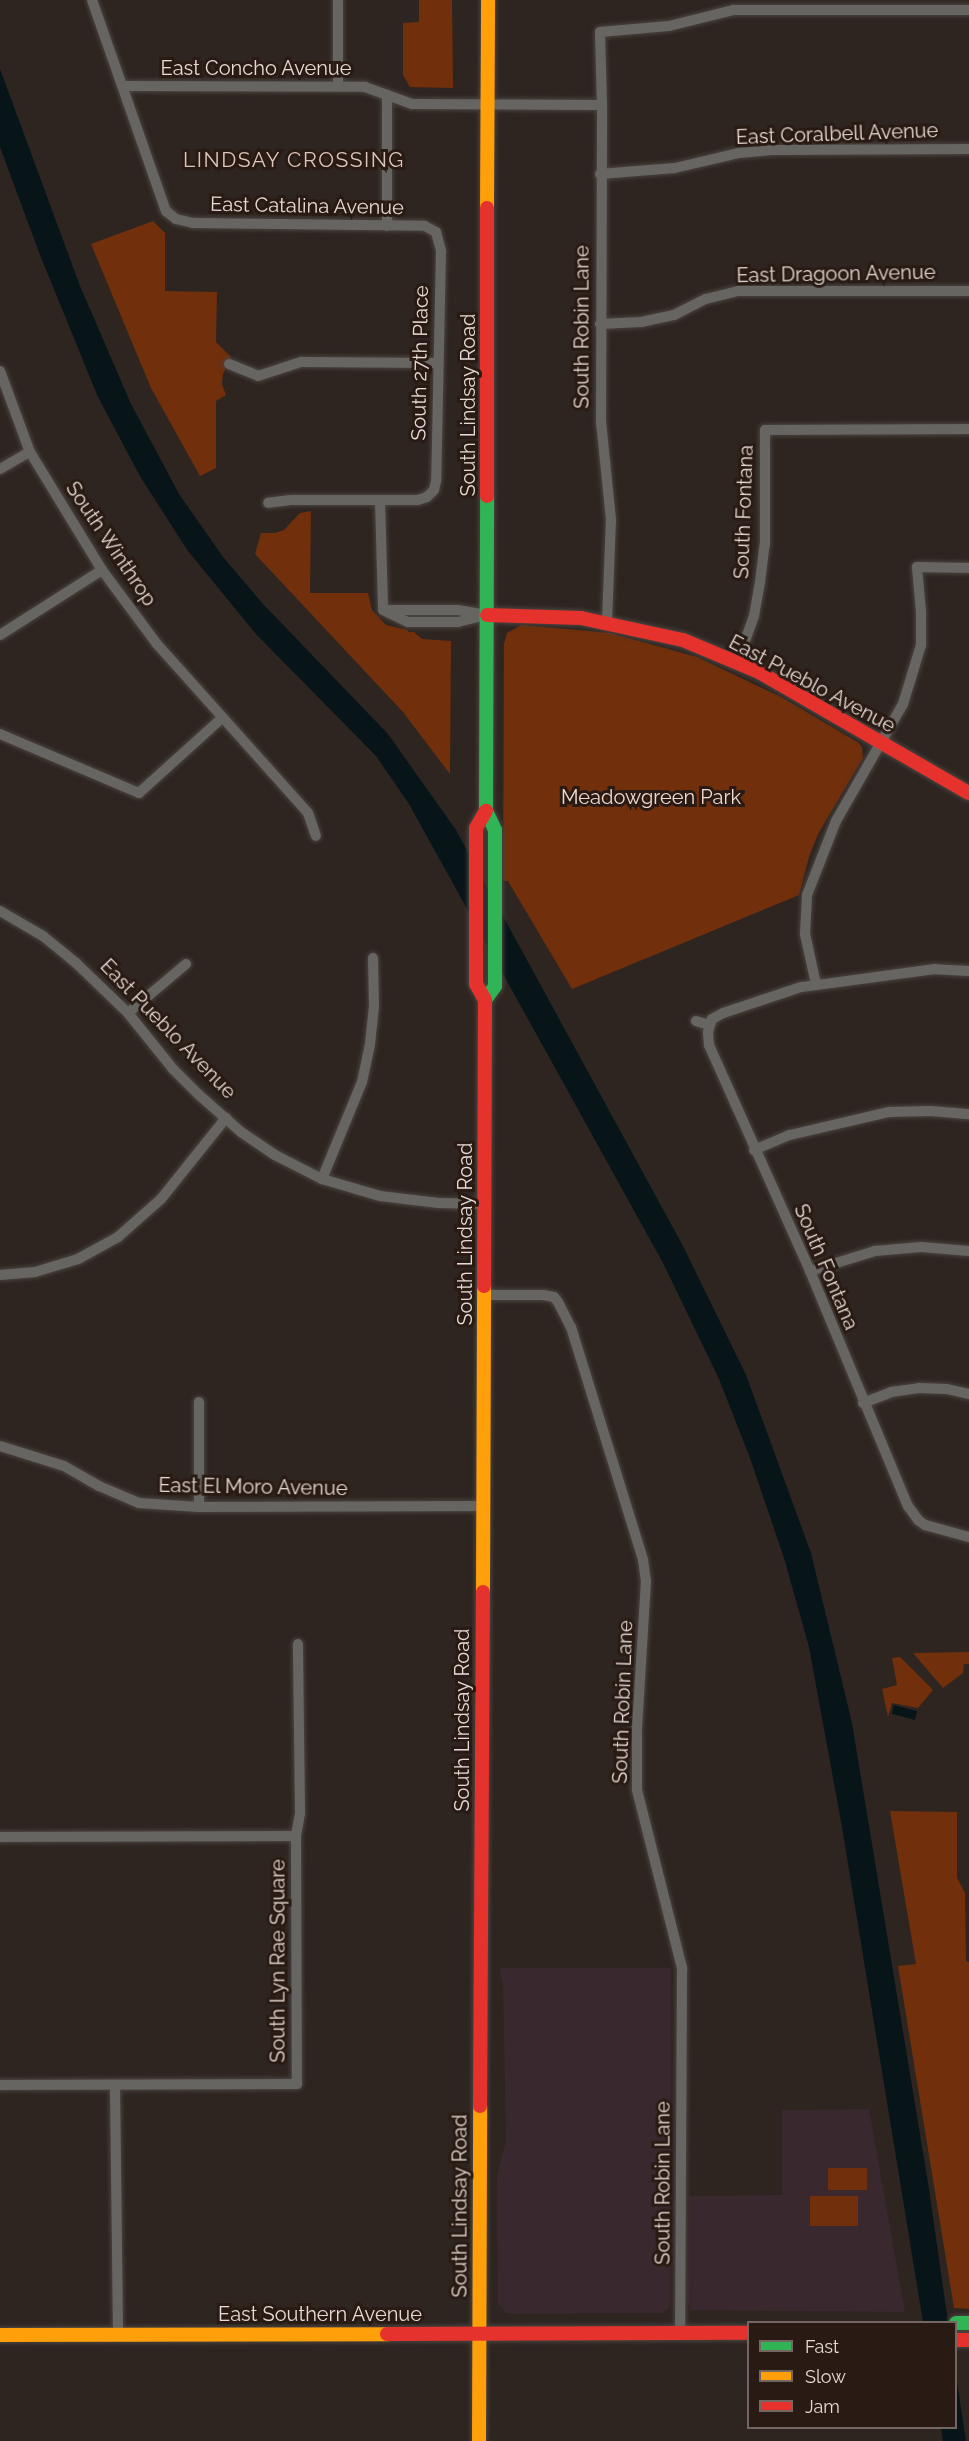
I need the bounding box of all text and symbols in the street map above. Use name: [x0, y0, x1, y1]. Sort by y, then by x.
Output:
street label: East Concho Avenue: [160, 56, 352, 80]
street label: East Coralbell Avenue: [735, 118, 939, 150]
district label: LINDSAY CROSSING: [183, 147, 405, 173]
street label: East Catalina Avenue: [210, 192, 404, 220]
street label: South Robin Lane: [570, 245, 594, 409]
street label: East Dragoon Avenue: [736, 260, 936, 288]
street label: South 27th Place: [407, 285, 433, 441]
street label: South Lindsay Road: [456, 313, 480, 497]
street label: South Fontana: [730, 445, 758, 579]
street label: South Winthrop: [60, 477, 162, 611]
street label: East Pueblo Avenue: [724, 630, 900, 738]
park label: Meadowgreen Park: [561, 785, 741, 809]
street label: East Pueblo Avenue: [95, 954, 241, 1104]
street label: South Lindsay Road: [453, 1142, 477, 1326]
street label: South Fontana: [789, 1201, 863, 1333]
street label: East El Moro Avenue: [158, 1473, 348, 1501]
street label: South Robin Lane: [608, 1620, 638, 1784]
street label: South Lindsay Road: [450, 1628, 474, 1812]
street label: South Lyn Rae Square: [266, 1859, 290, 2063]
street label: South Robin Lane: [651, 2101, 675, 2265]
street label: South Lindsay Road: [448, 2114, 472, 2298]
street label: East Southern Avenue: [218, 2302, 422, 2326]
legend: [747, 2321, 957, 2429]
text: Fast: [805, 2336, 839, 2357]
text: Slow: [805, 2366, 846, 2387]
text: Jam: [805, 2396, 840, 2417]

